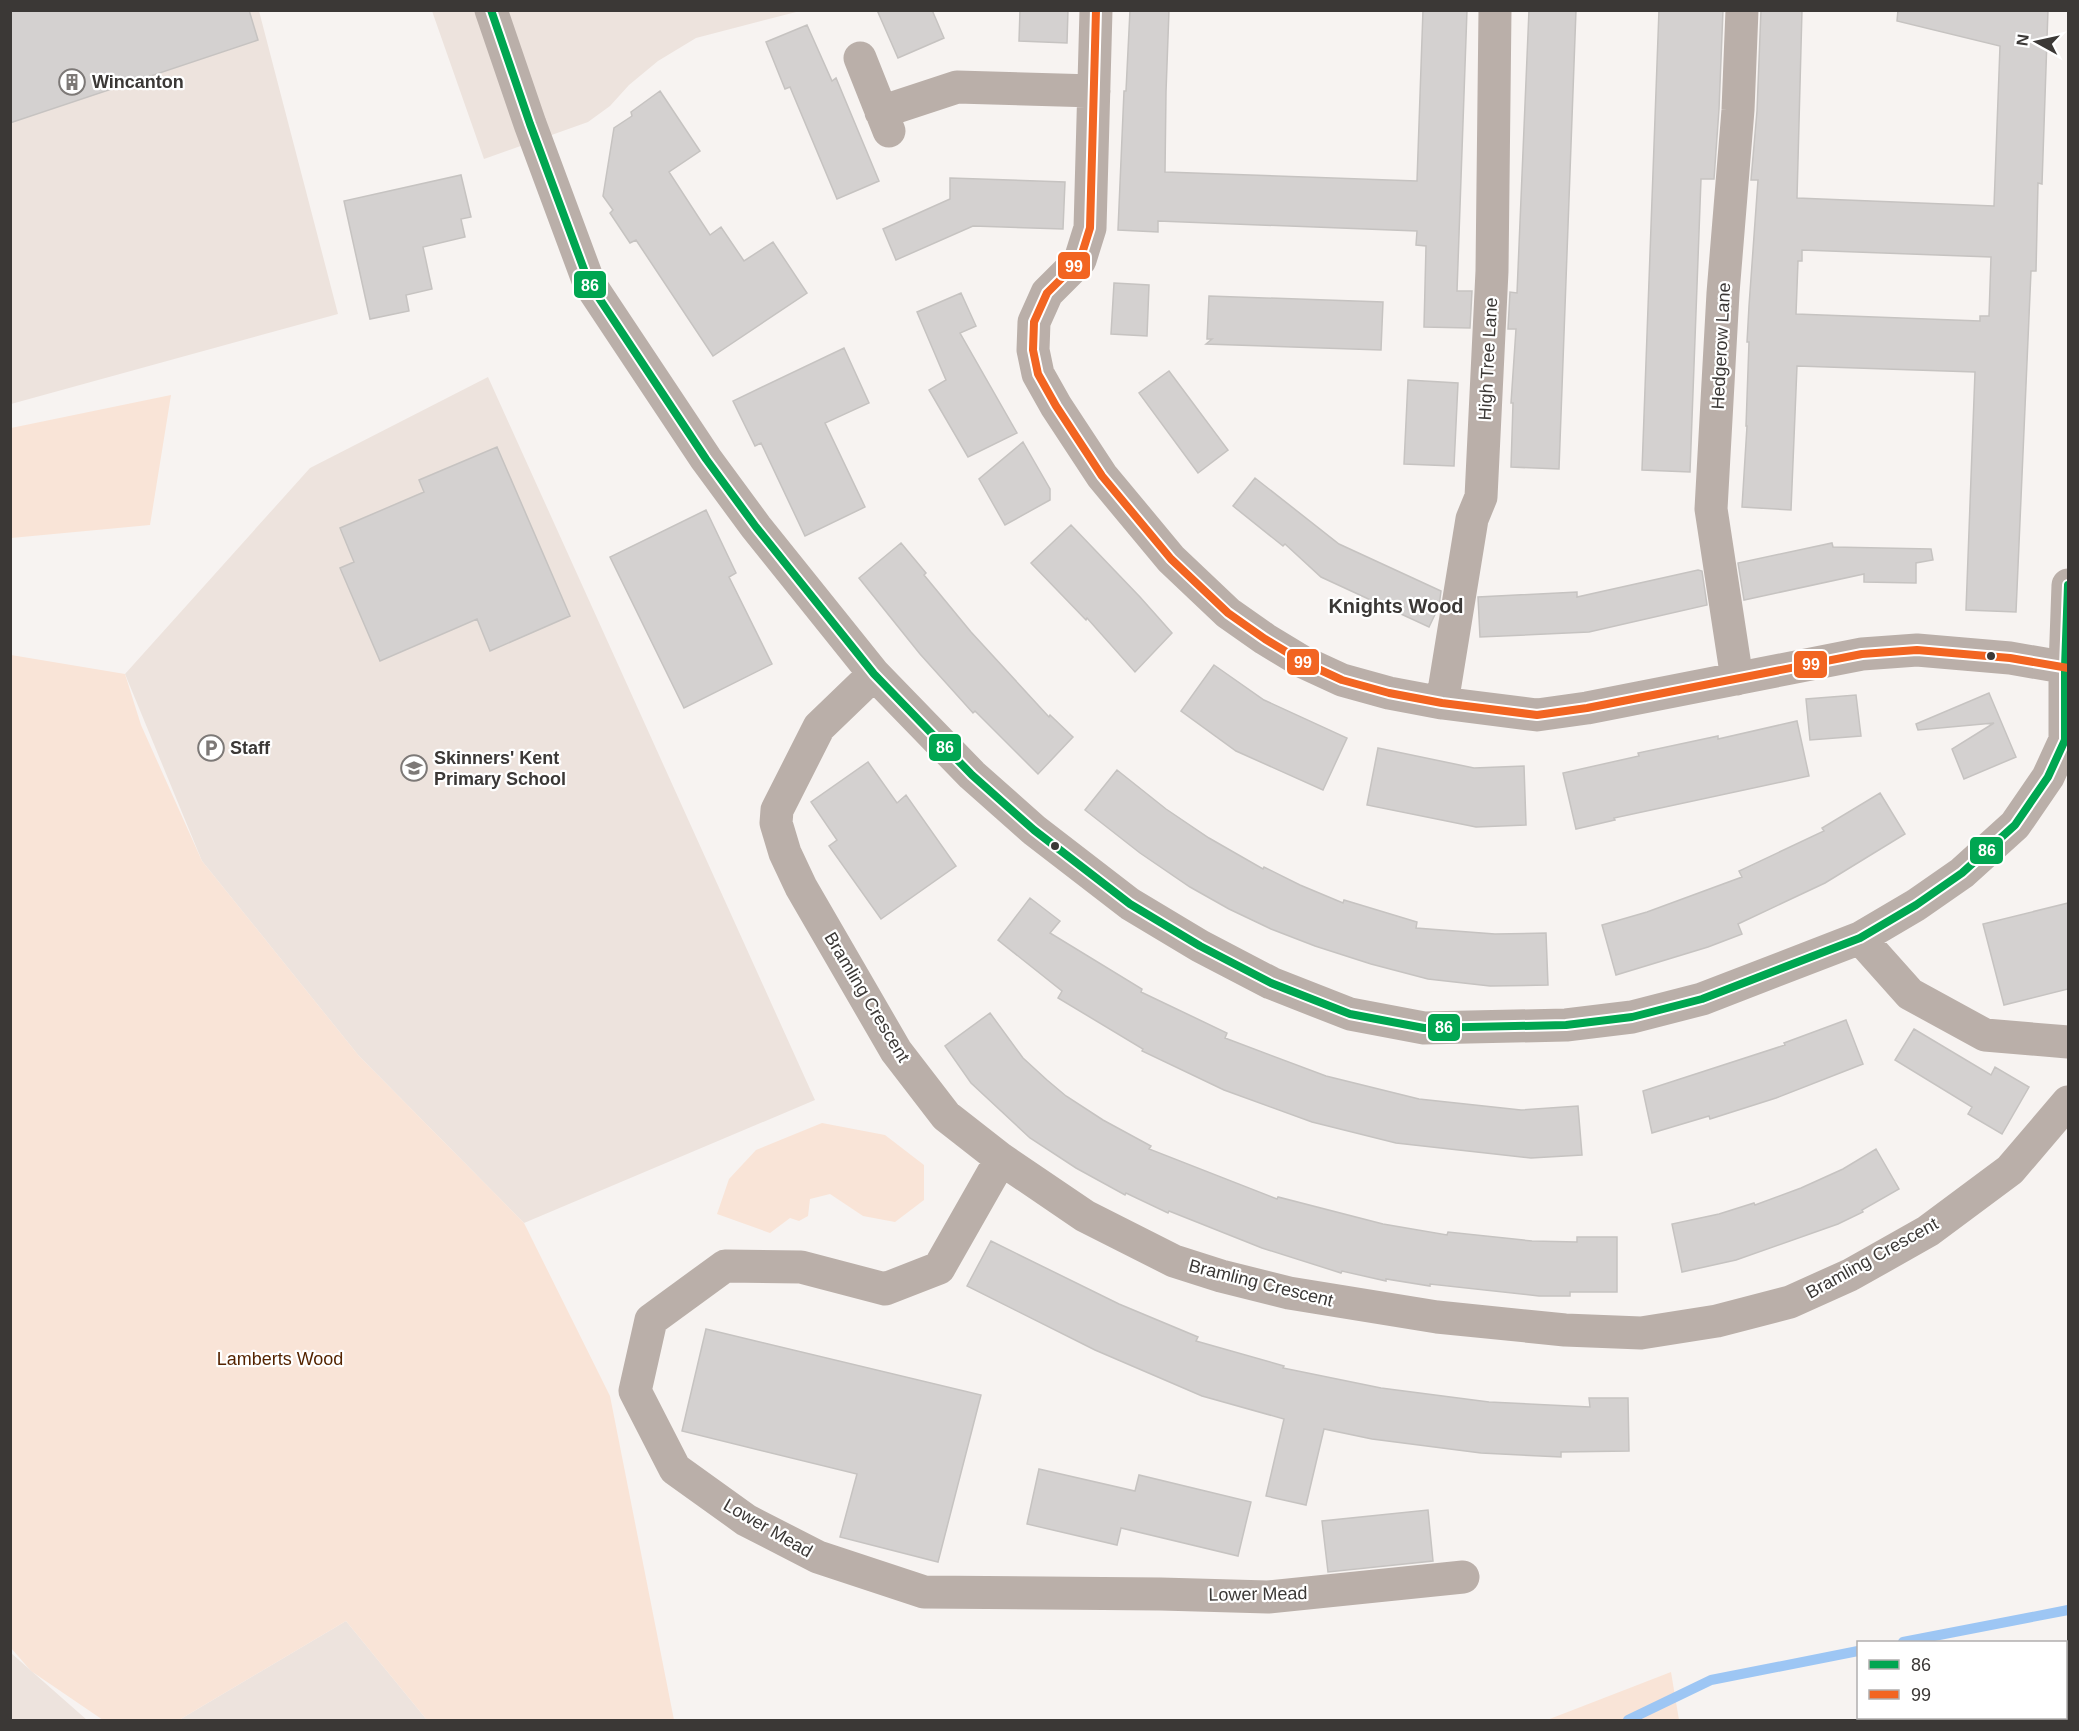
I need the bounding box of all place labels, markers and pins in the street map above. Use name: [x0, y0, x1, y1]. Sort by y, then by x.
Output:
building icon: Wincanton: [57, 67, 87, 97]
place label: Wincanton: [92, 72, 184, 92]
unlabelled marker: [1985, 650, 1997, 662]
parking icon: Staff: [196, 733, 226, 763]
place label: Staff: [230, 738, 271, 758]
place label: Skinners' Kent Primary School: [434, 748, 566, 789]
school or university icon: Skinners' Kent Primary School: [399, 753, 429, 783]
unlabelled marker: [1049, 840, 1061, 852]

